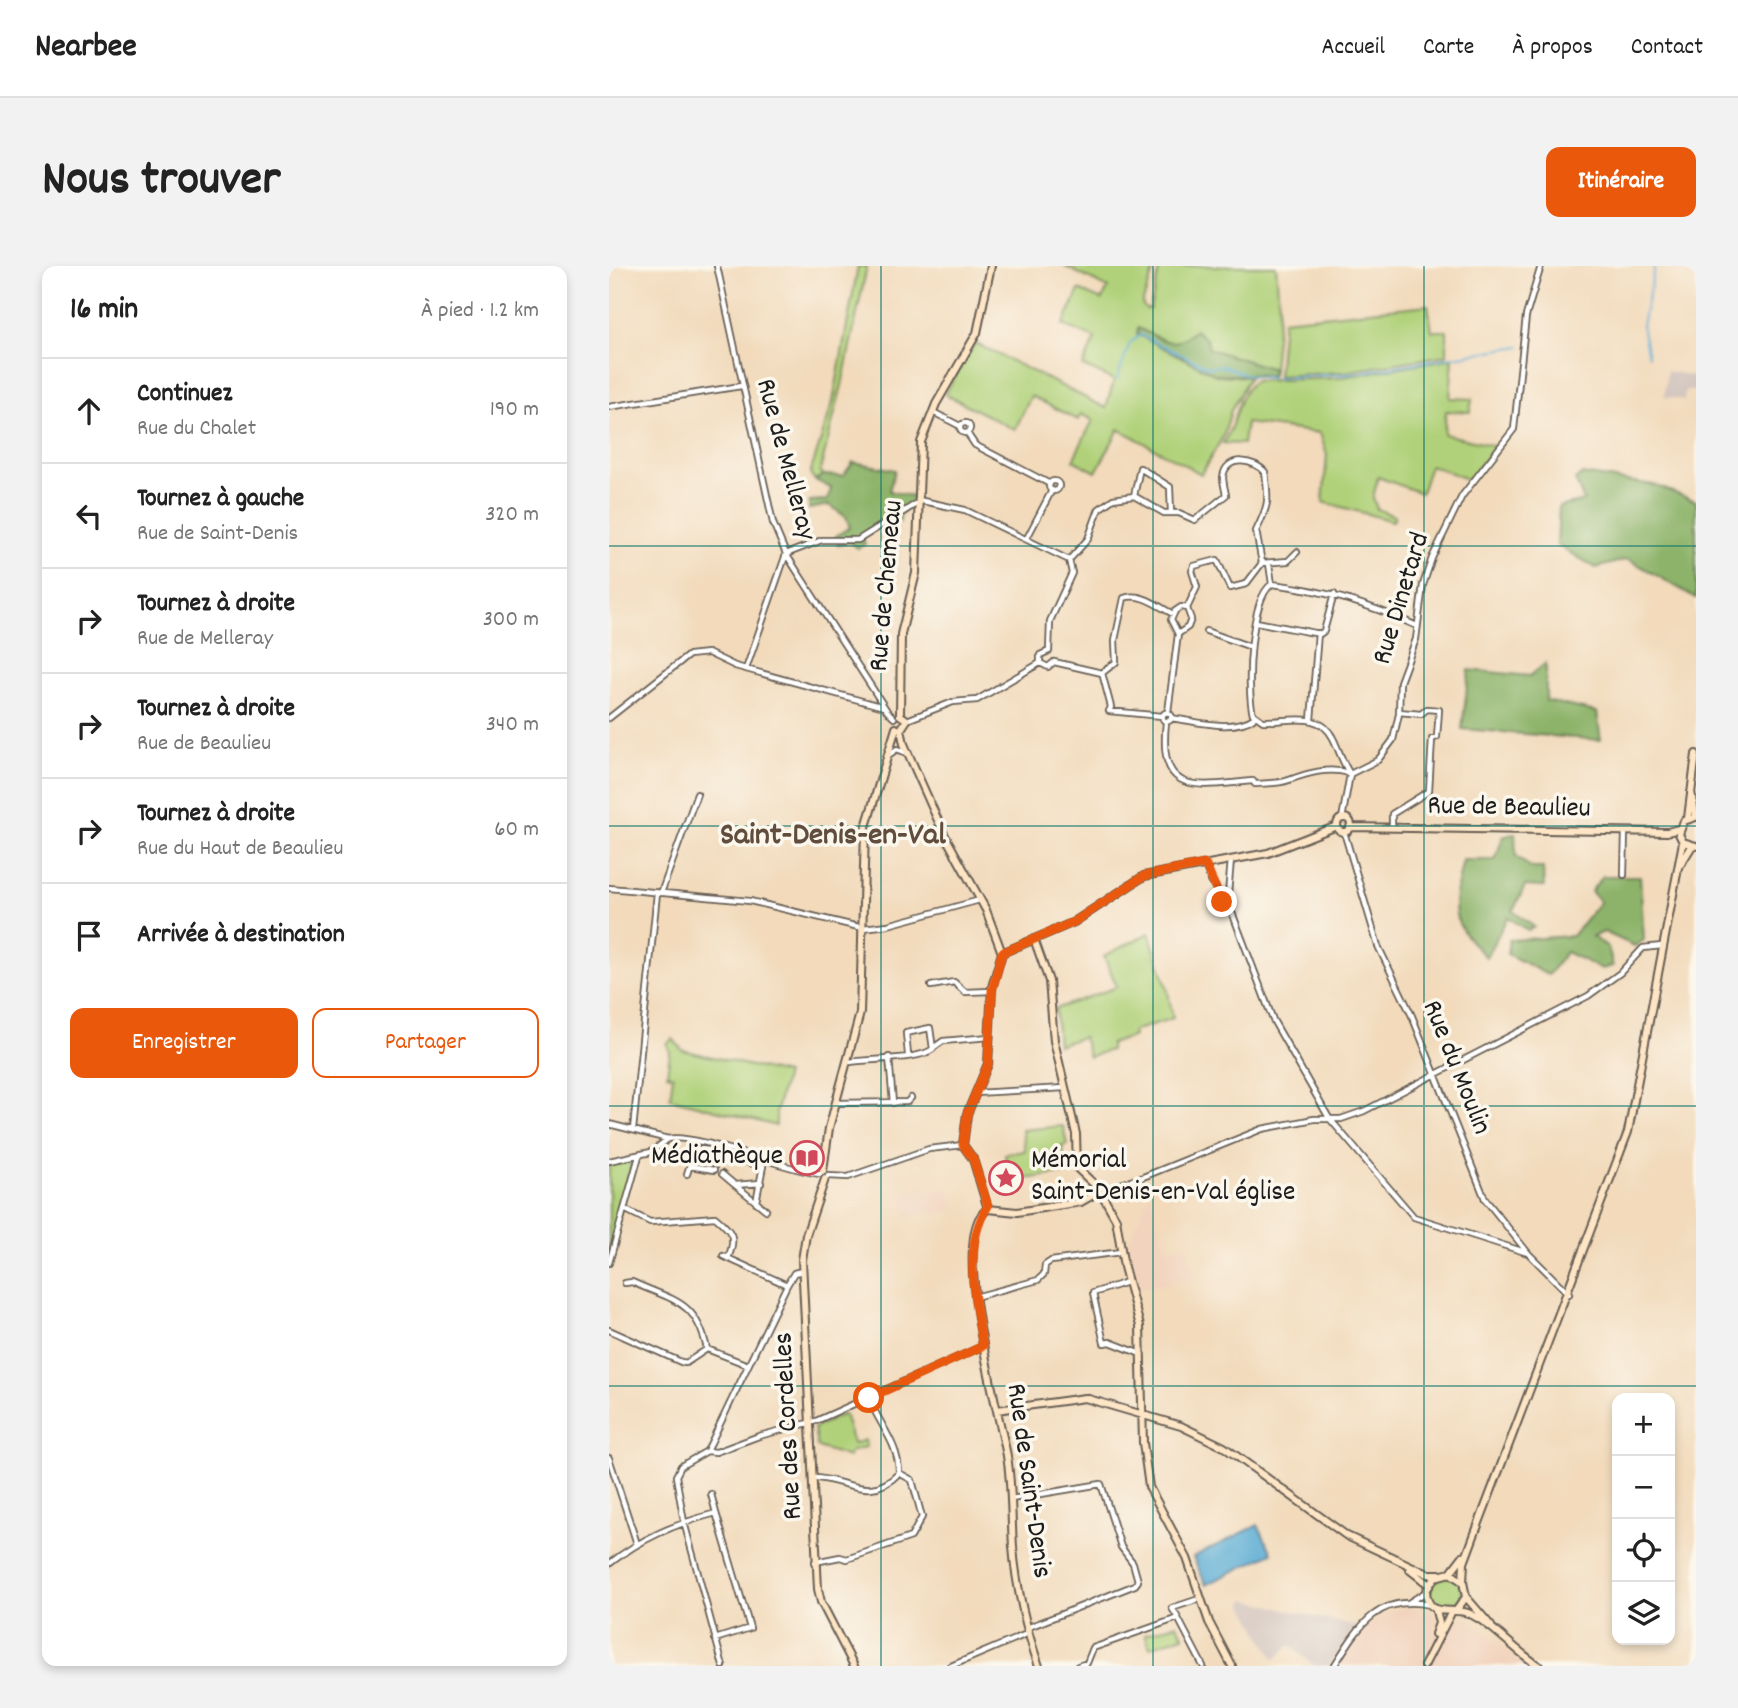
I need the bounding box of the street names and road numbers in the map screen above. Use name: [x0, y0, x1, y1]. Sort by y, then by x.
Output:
street label: Rue de Melleray: [743, 375, 825, 546]
street label: Rue de Chemeau: [861, 499, 915, 673]
street label: Rue Dinetard: [1364, 528, 1442, 670]
street label: Rue de Beaulieu: [1427, 788, 1591, 830]
street label: Rue du Moulin: [1410, 995, 1500, 1141]
street label: Rue des Cordelles: [765, 1331, 815, 1521]
street label: Rue de Saint-Denis: [994, 1381, 1060, 1581]

